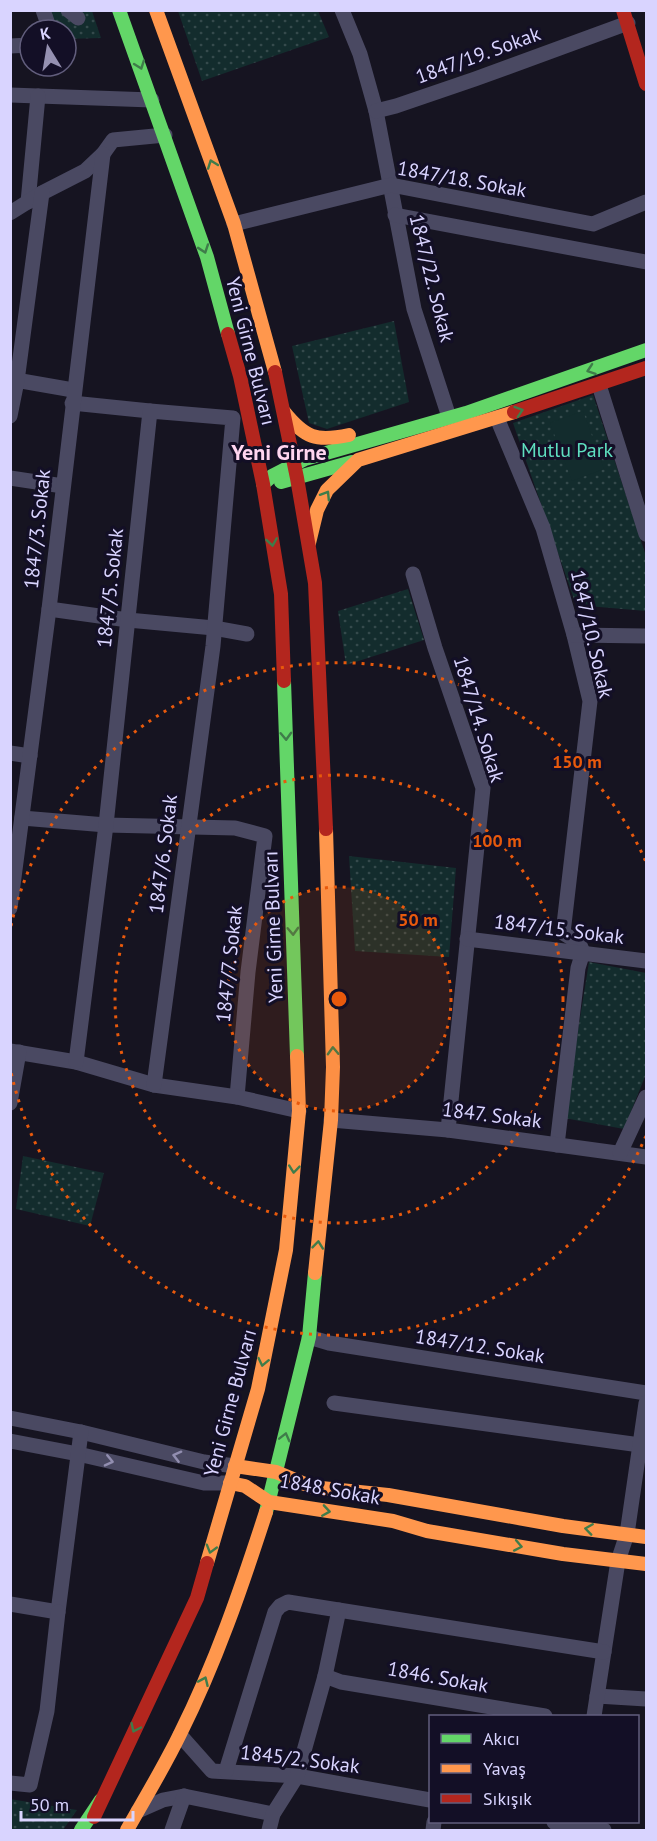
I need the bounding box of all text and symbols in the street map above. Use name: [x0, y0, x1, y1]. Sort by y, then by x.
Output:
north arrow: [18, 18, 78, 78]
street label: 1847/19. Sokak: [412, 20, 544, 90]
text: K: [38, 22, 52, 44]
one-way arrow: [132, 60, 145, 70]
street label: 1847/18. Sokak: [395, 155, 529, 203]
one-way arrow: [207, 159, 220, 170]
street label: 1847/22. Sokak: [404, 211, 461, 345]
one-way arrow: [197, 243, 209, 254]
street label: Yeni Girne Bulvarı: [220, 274, 282, 428]
one-way arrow: [586, 362, 597, 375]
one-way arrow: [513, 405, 524, 418]
park label: Mutlu Park: [521, 437, 613, 463]
district label: Yeni Girne: [230, 438, 327, 466]
street label: 1847/3. Sokak: [18, 468, 56, 590]
one-way arrow: [318, 490, 329, 501]
street label: 1847/5. Sokak: [91, 527, 129, 649]
one-way arrow: [266, 537, 278, 546]
street label: 1847/10. Sokak: [565, 567, 619, 701]
street label: 1847/14. Sokak: [447, 653, 511, 786]
one-way arrow: [280, 731, 292, 740]
text: 150 m: [552, 750, 602, 773]
street label: 1847/6. Sokak: [143, 792, 183, 915]
text: 100 m: [472, 829, 522, 852]
street label: Yeni Girne Bulvarı: [257, 851, 289, 1003]
street label: 1847/7. Sokak: [210, 904, 248, 1024]
text: 50 m: [398, 908, 438, 931]
street label: 1847/15. Sokak: [492, 908, 626, 950]
one-way arrow: [287, 926, 299, 935]
centre of rings: [329, 989, 349, 1009]
one-way arrow: [326, 1046, 339, 1055]
street label: 1847. Sokak: [441, 1096, 544, 1134]
one-way arrow: [288, 1165, 301, 1174]
one-way arrow: [312, 1241, 324, 1250]
street label: 1847/12. Sokak: [413, 1323, 547, 1369]
street label: Yeni Girne Bulvarı: [198, 1326, 262, 1480]
one-way arrow: [257, 1356, 270, 1366]
one-way arrow: [277, 1432, 290, 1442]
one-way arrow: [172, 1450, 182, 1463]
one-way arrow: [104, 1453, 114, 1466]
street label: 1848. Sokak: [277, 1467, 383, 1511]
one-way arrow: [322, 1504, 331, 1516]
one-way arrow: [584, 1523, 593, 1536]
one-way arrow: [513, 1539, 523, 1552]
one-way arrow: [206, 1543, 218, 1554]
street label: 1846. Sokak: [385, 1655, 491, 1699]
one-way arrow: [197, 1677, 209, 1688]
legend: [429, 1715, 639, 1823]
one-way arrow: [130, 1722, 142, 1733]
text: Akıcı: [483, 1727, 520, 1750]
street label: 1845/2. Sokak: [239, 1739, 362, 1779]
text: Yavaş: [483, 1757, 526, 1780]
scale bar: [21, 1784, 134, 1822]
text: Sıkışık: [483, 1787, 532, 1810]
text: 50 m: [30, 1793, 69, 1816]

